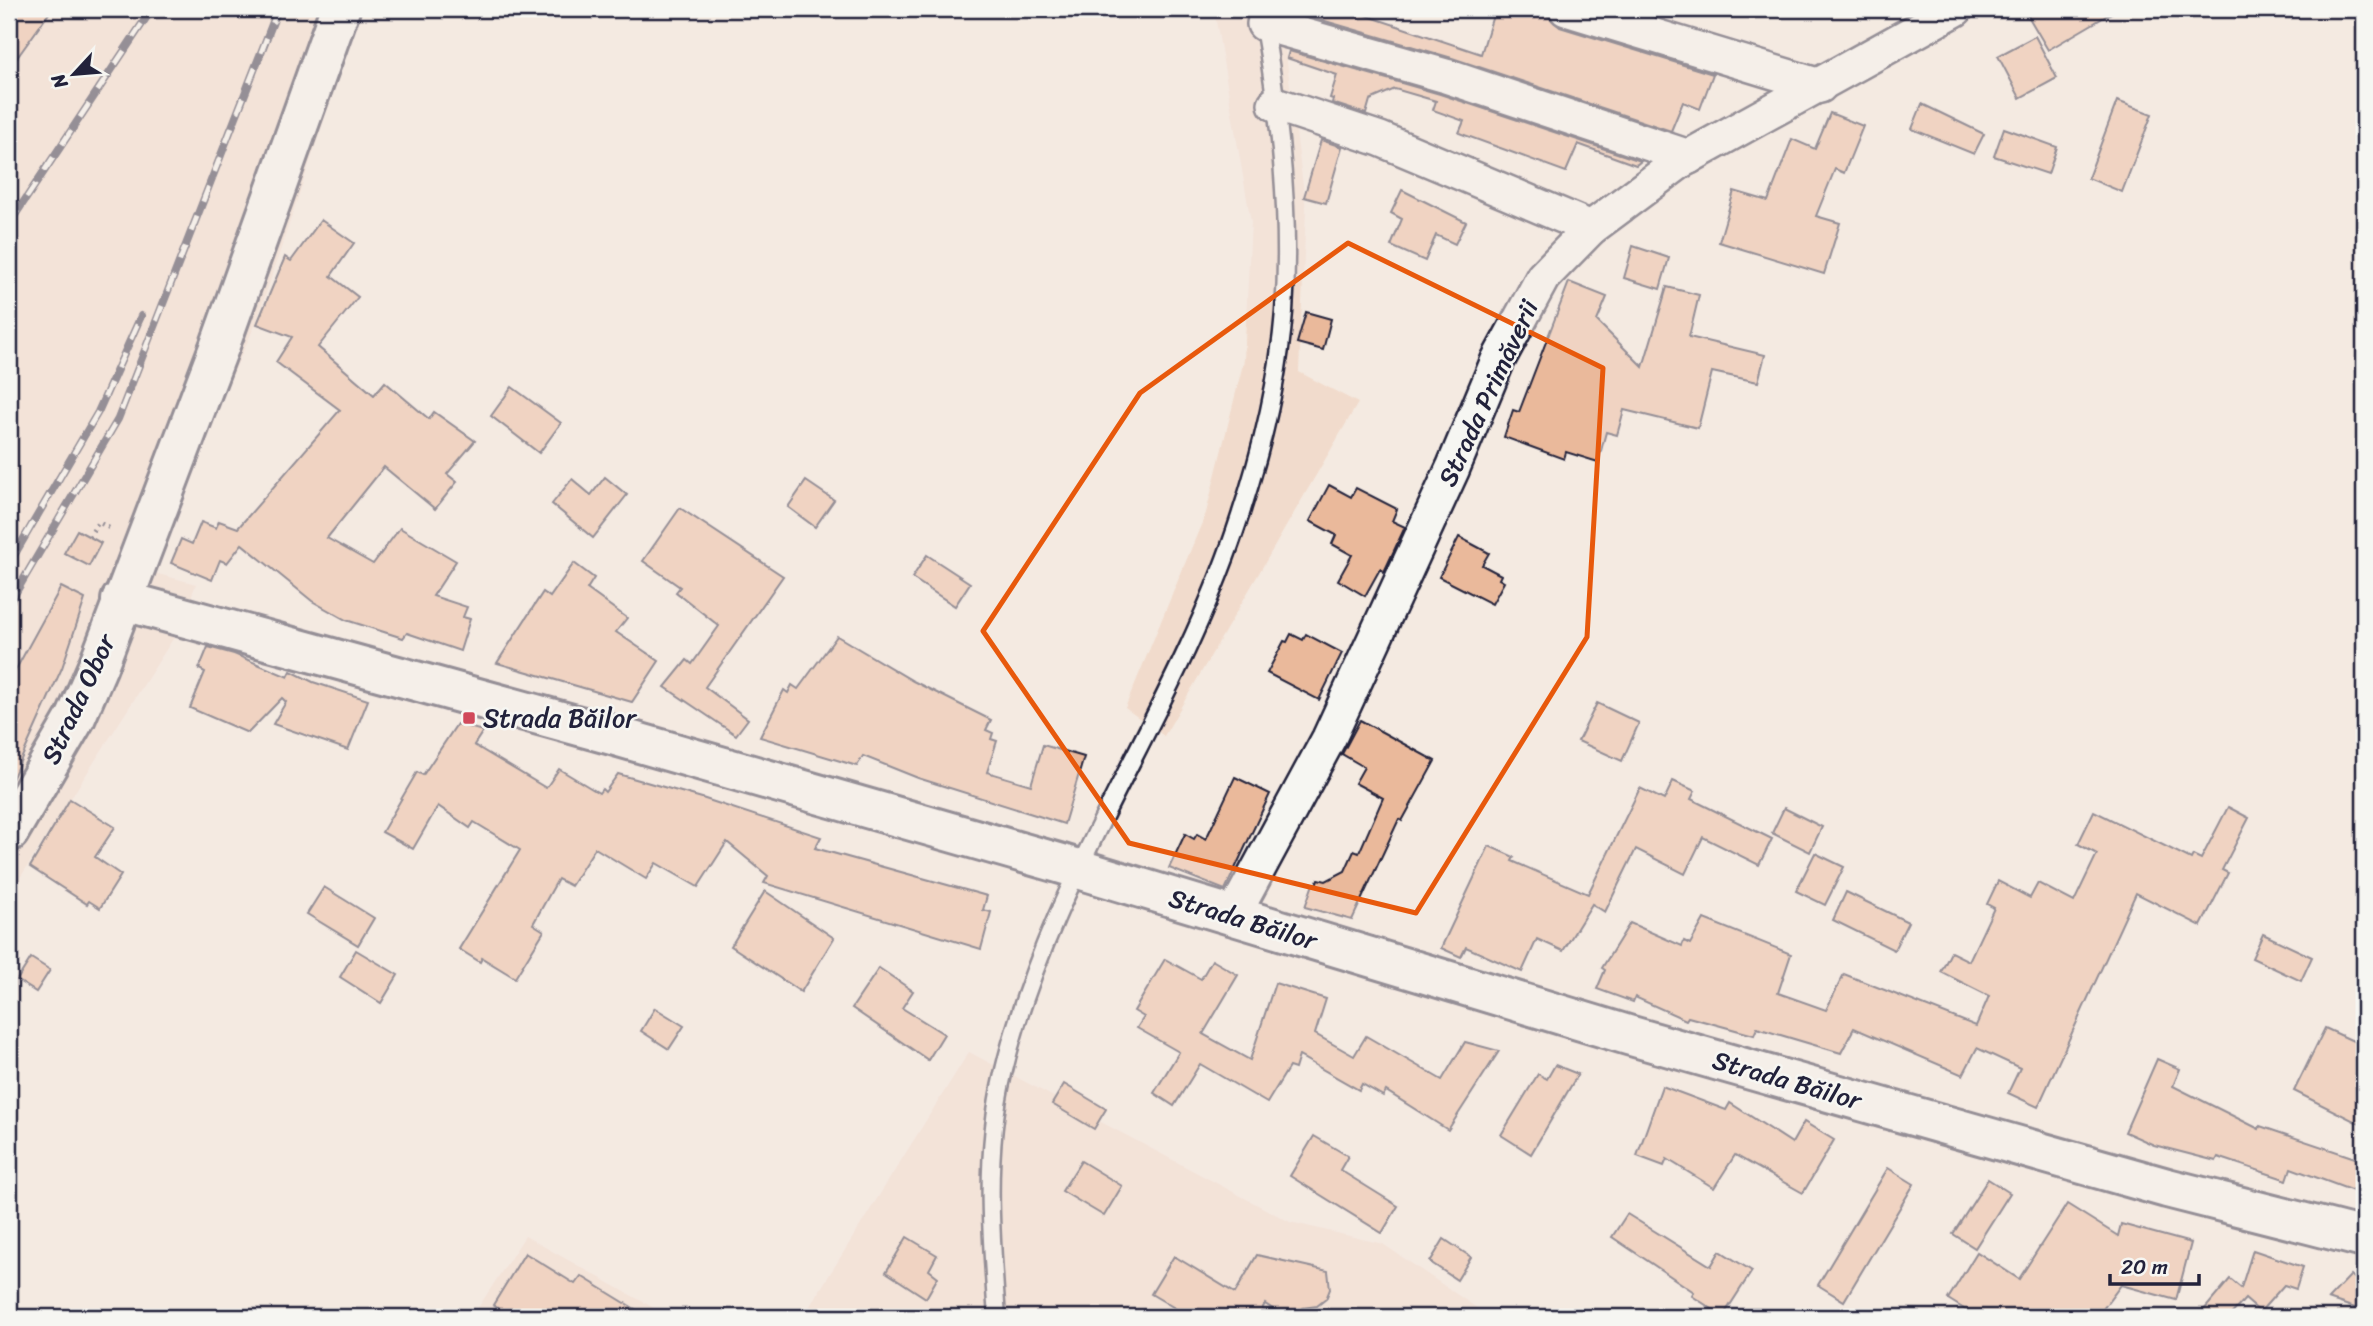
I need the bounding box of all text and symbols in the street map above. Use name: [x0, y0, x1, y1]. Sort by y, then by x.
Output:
north arrow: [38, 38, 108, 108]
text: N: [41, 67, 77, 95]
street label: Strada Primăverii: [1424, 291, 1552, 494]
street label: Strada Obor: [28, 625, 129, 772]
place label: Strada Băilor: [483, 695, 637, 741]
marker: Strada Băilor: [461, 710, 477, 726]
street label: Strada Băilor: [1163, 875, 1324, 964]
street label: Strada Băilor: [1707, 1037, 1868, 1124]
scale bar: [2110, 1242, 2200, 1286]
text: 20 m: [2121, 1248, 2168, 1286]

